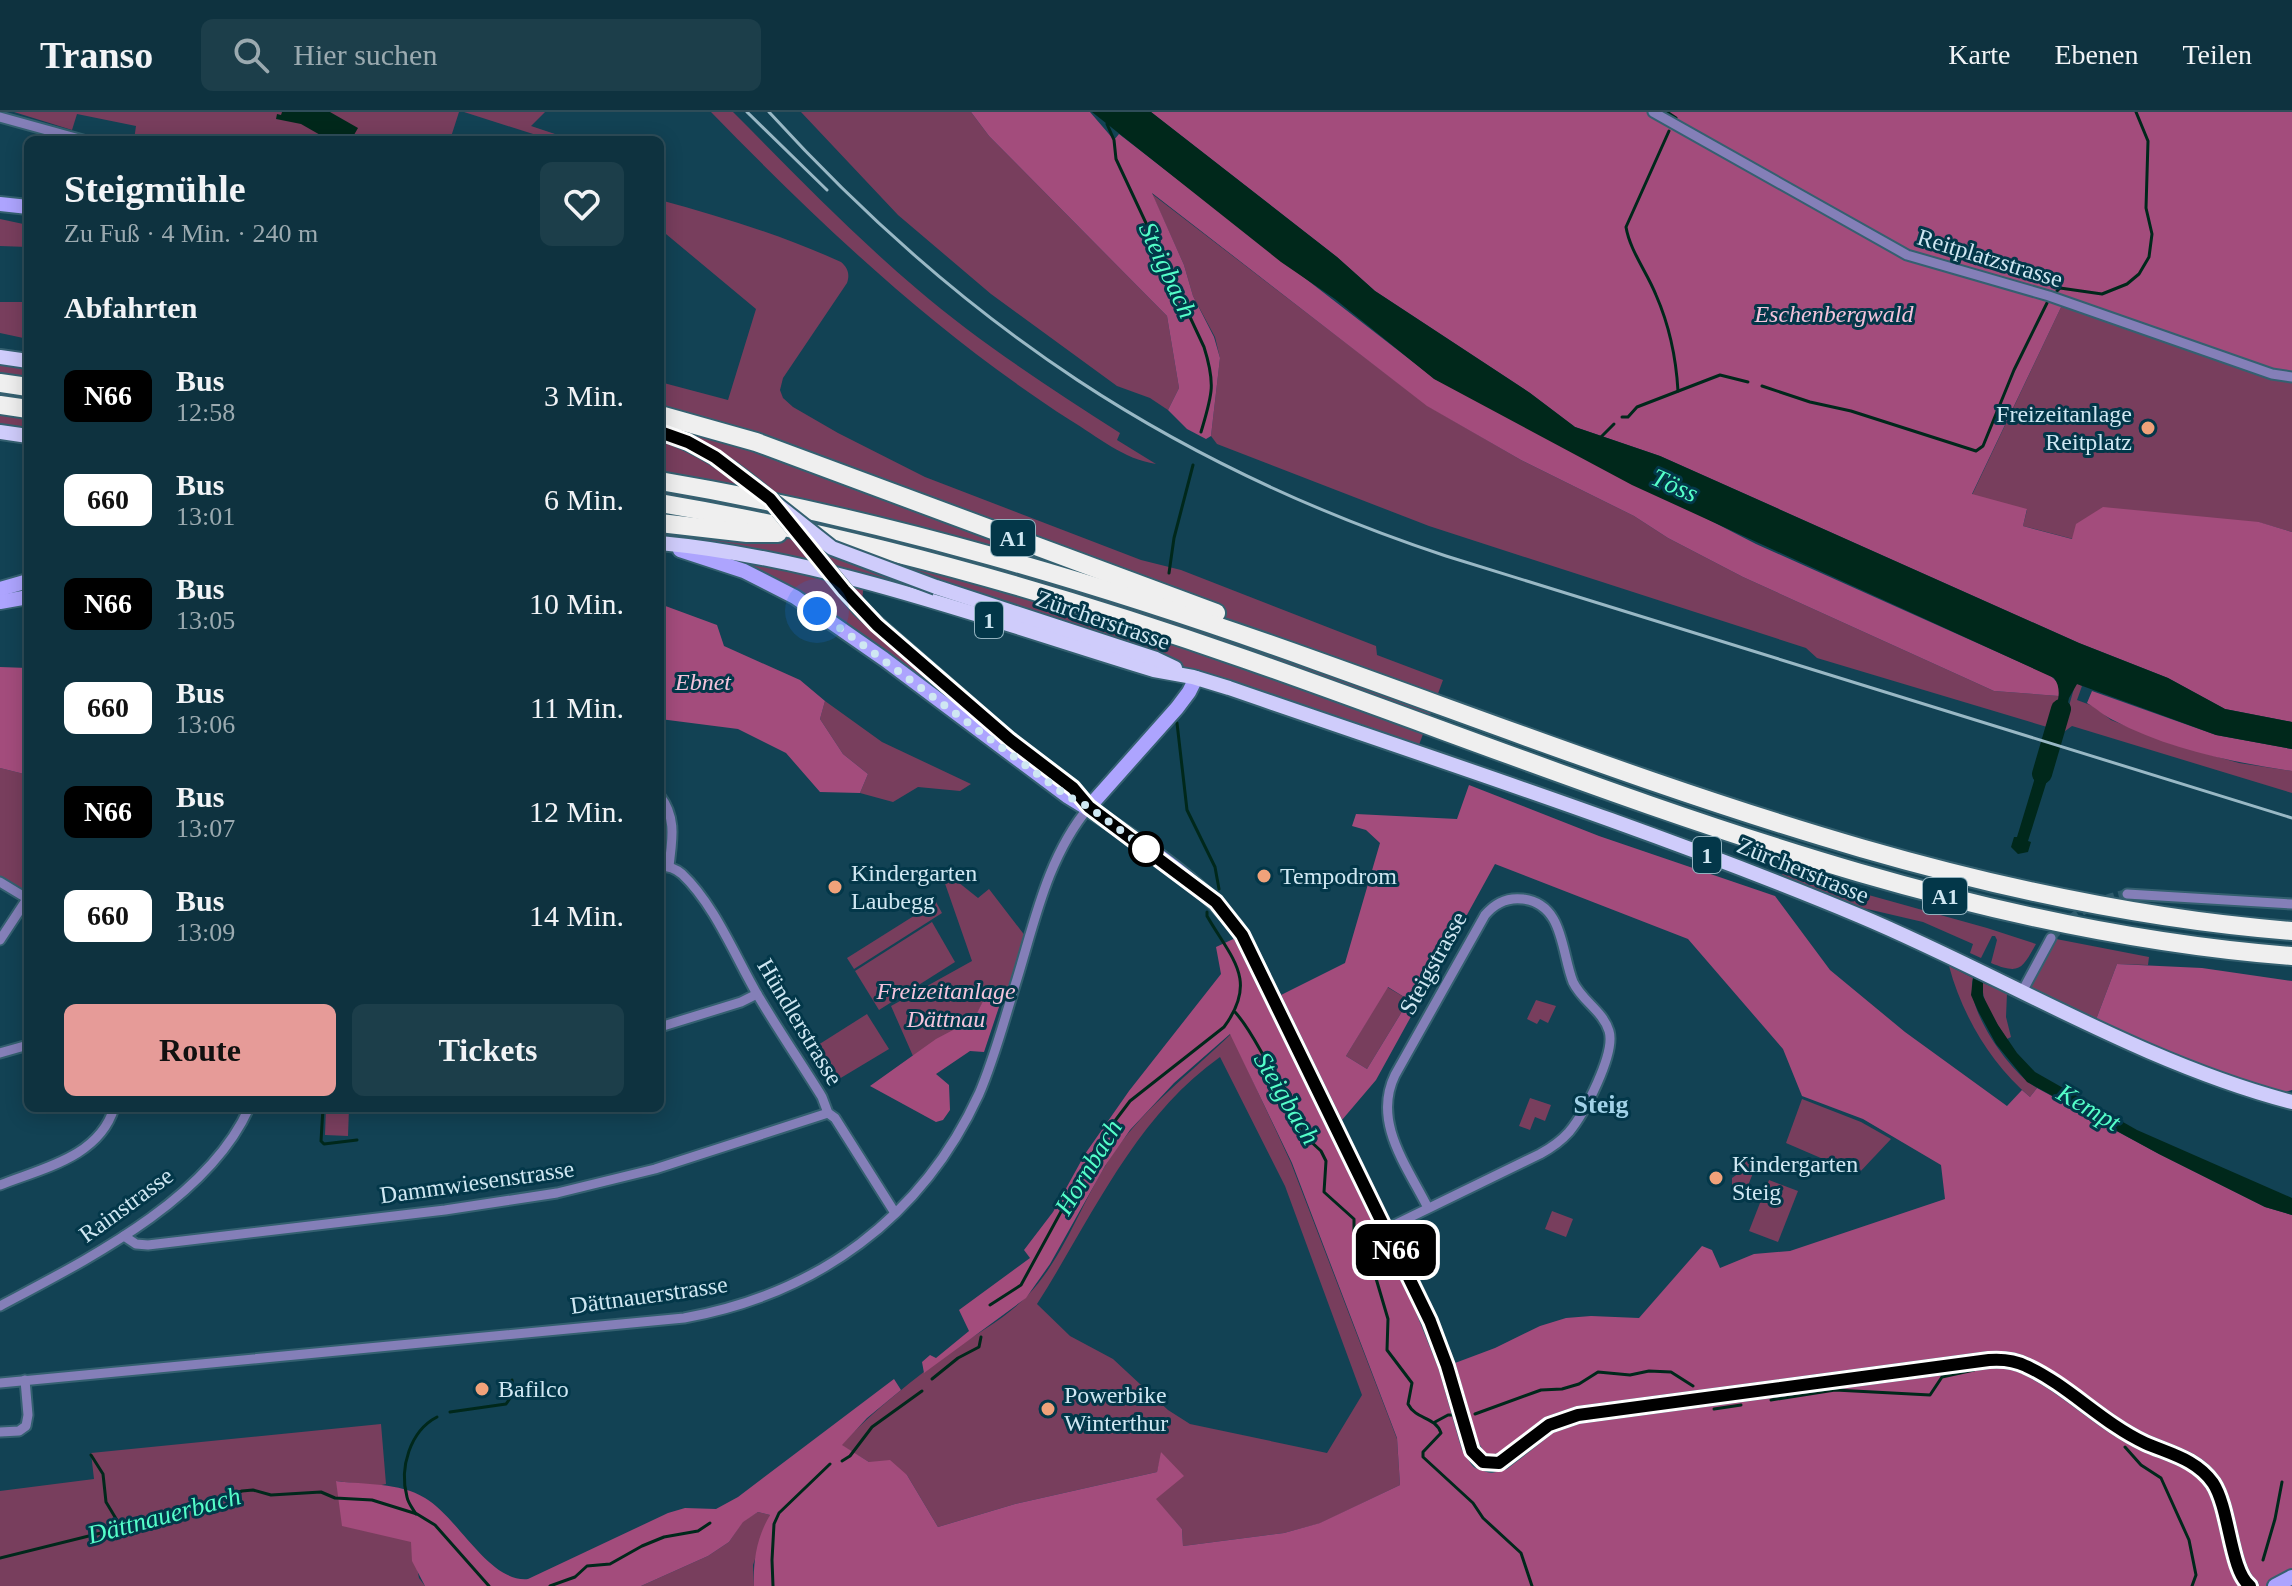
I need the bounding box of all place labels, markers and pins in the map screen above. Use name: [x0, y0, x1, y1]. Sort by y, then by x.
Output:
place label: Freizeitanlage Reitplatz: [1996, 401, 2132, 455]
marker: Freizeitanlage Reitplatz: [2139, 419, 2157, 437]
unlabelled marker: [1129, 832, 1163, 866]
place label: Kindergarten Laubegg: [851, 860, 977, 914]
place label: Tempodrom: [1280, 863, 1397, 889]
marker: Tempodrom: [1255, 867, 1273, 885]
marker: Kindergarten Laubegg: [826, 878, 844, 896]
place label: Kindergarten Steig: [1732, 1151, 1858, 1205]
marker: Kindergarten Steig: [1707, 1169, 1725, 1187]
place label: Bafilco: [498, 1376, 569, 1402]
marker: Bafilco: [473, 1380, 491, 1398]
place label: Powerbike Winterthur: [1064, 1382, 1168, 1436]
marker: Powerbike Winterthur: [1039, 1400, 1057, 1418]

